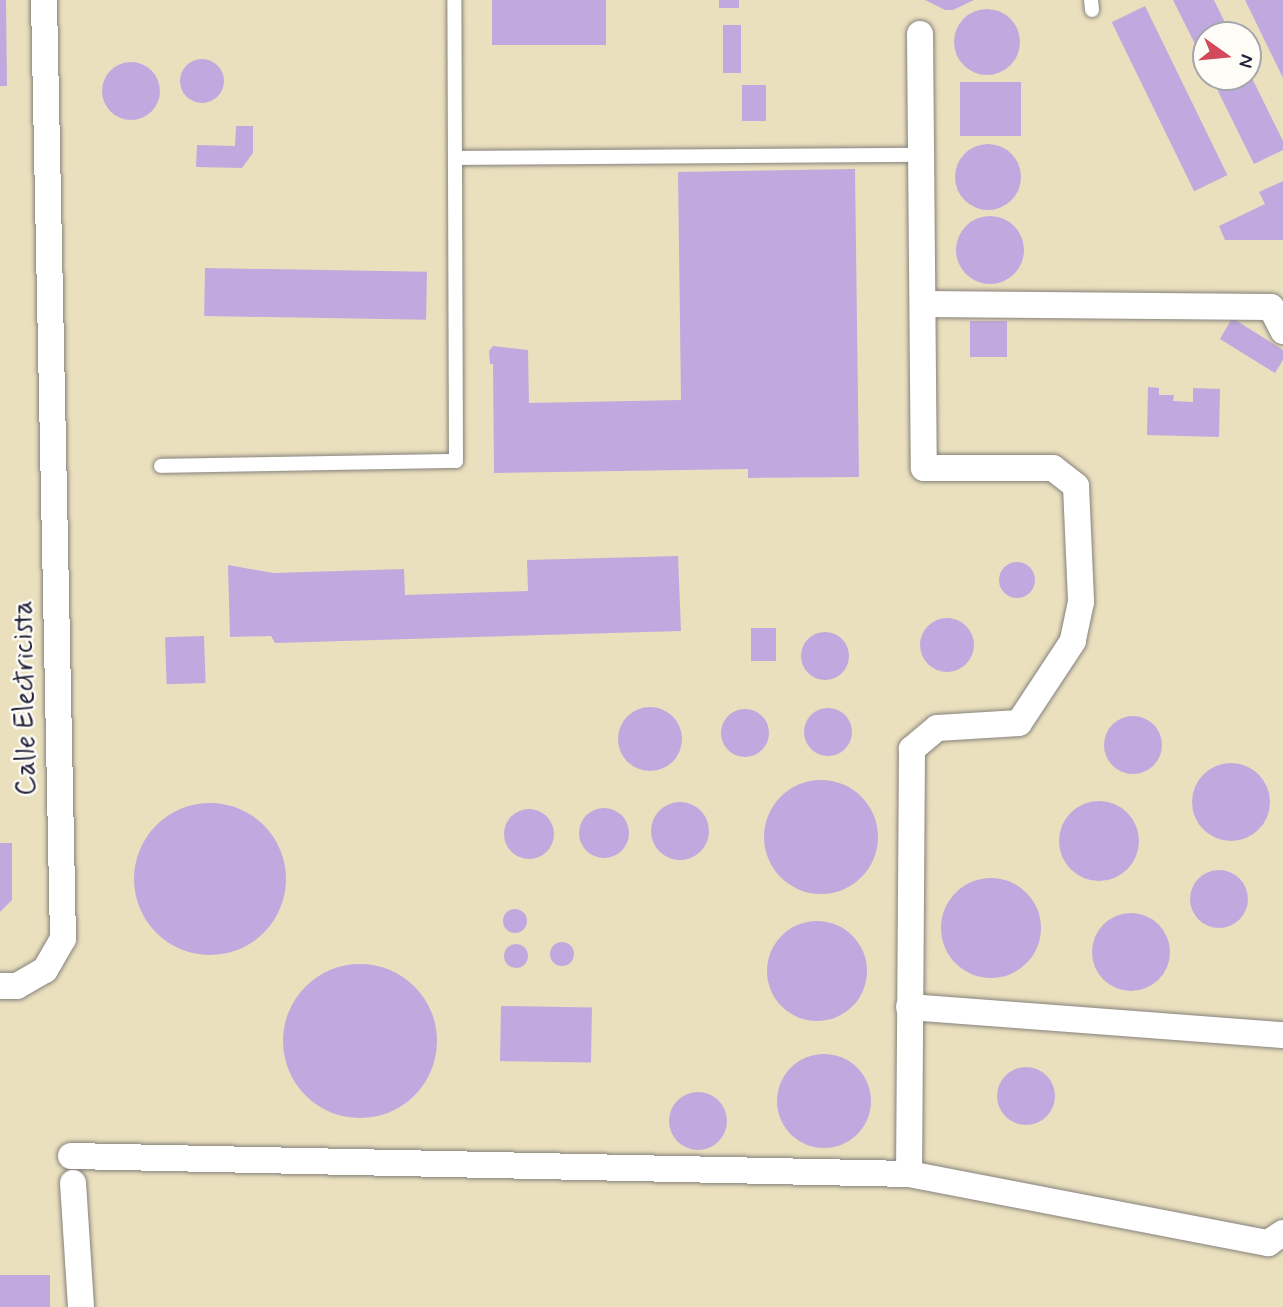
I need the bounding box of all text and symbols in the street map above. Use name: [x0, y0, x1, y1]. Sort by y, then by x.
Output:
north arrow: [1192, 21, 1262, 91]
text: N: [1232, 52, 1260, 70]
street label: Calle Electricista: [7, 600, 45, 796]

